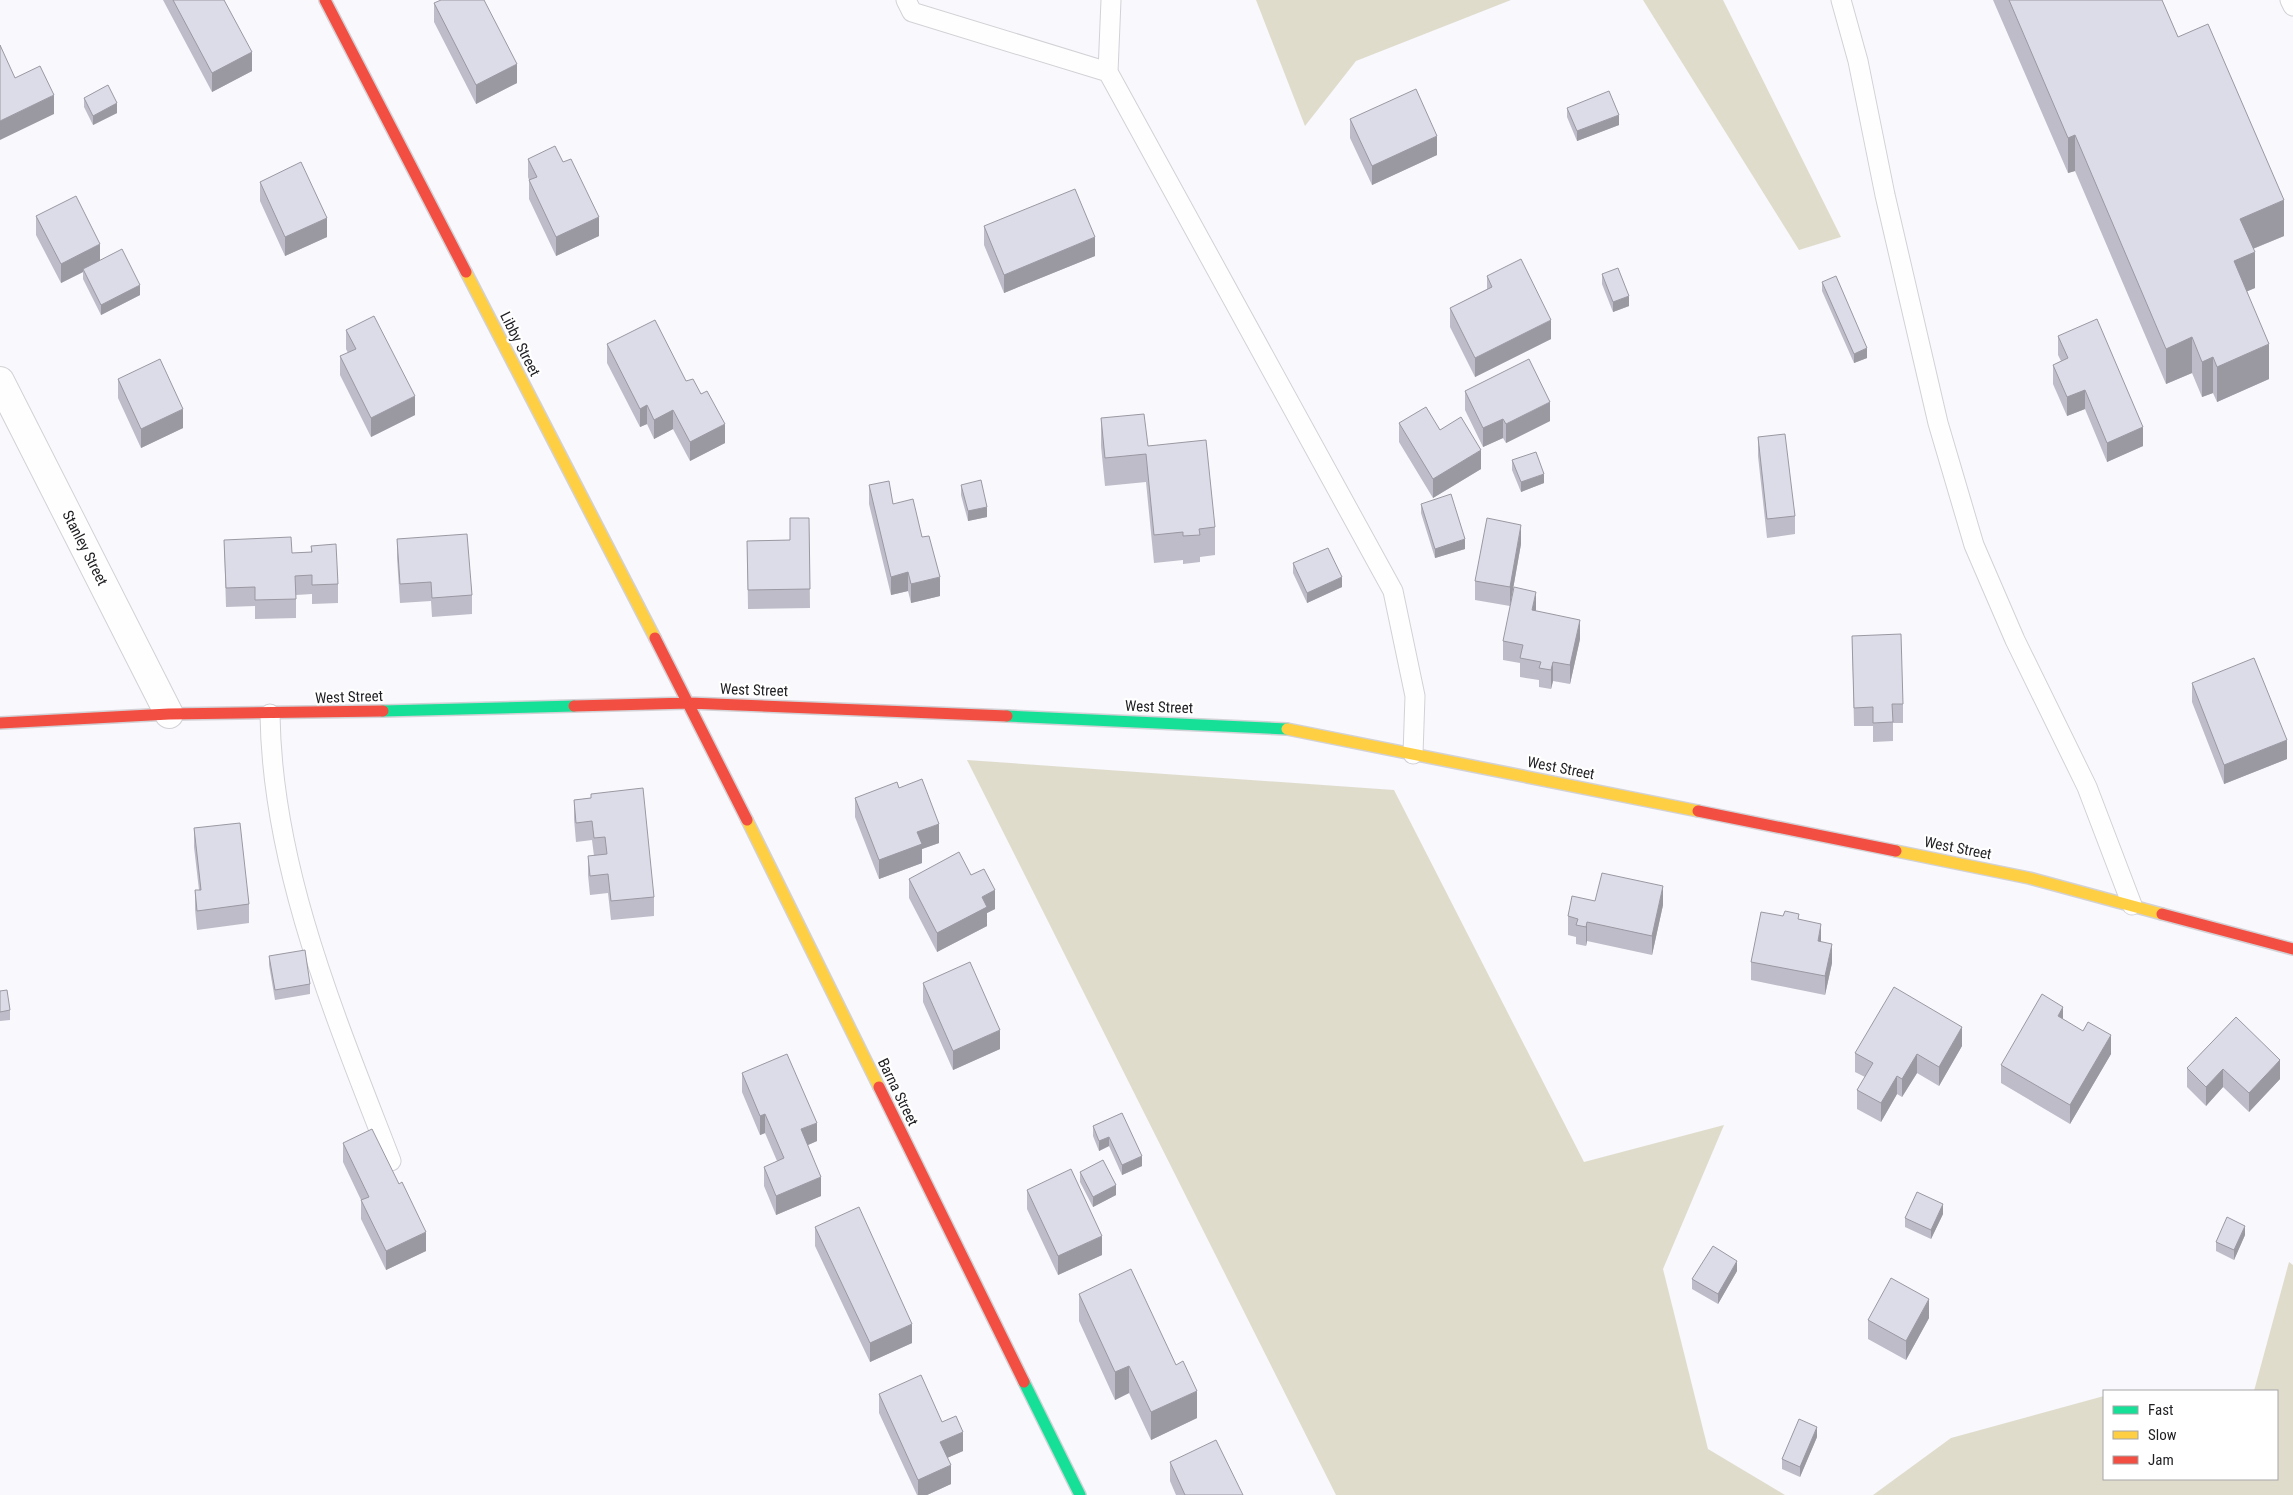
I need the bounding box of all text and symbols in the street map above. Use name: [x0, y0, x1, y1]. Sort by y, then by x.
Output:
street label: Libby Street: [496, 309, 544, 379]
street label: Stanley Street: [58, 507, 112, 589]
street label: West Street: [720, 680, 788, 700]
street label: West Street: [315, 687, 383, 707]
street label: West Street: [1125, 697, 1193, 717]
street label: West Street: [1526, 753, 1596, 783]
street label: West Street: [1923, 833, 1993, 863]
street label: Barna Street: [874, 1055, 922, 1129]
legend: [2103, 1390, 2278, 1480]
text: Fast: [2148, 1401, 2173, 1419]
text: Slow: [2148, 1426, 2177, 1444]
text: Jam: [2148, 1451, 2174, 1469]

